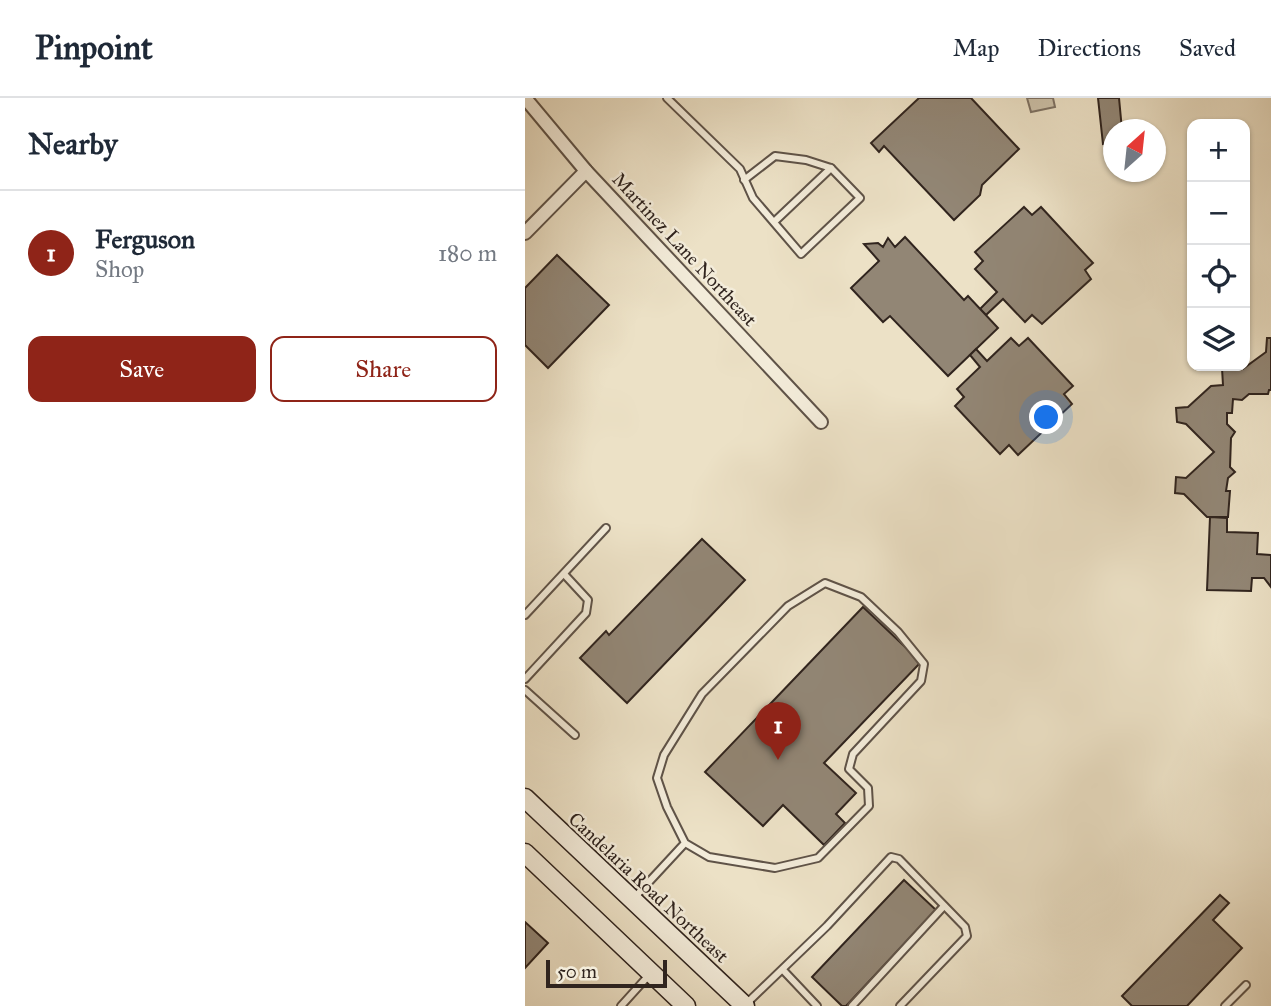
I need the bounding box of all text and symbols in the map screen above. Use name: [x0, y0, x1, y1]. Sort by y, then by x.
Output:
text: Pinpoint: [35, 28, 153, 68]
text: Map: [953, 33, 1000, 63]
text: Directions: [1038, 33, 1141, 63]
text: Saved: [1179, 33, 1236, 63]
north arrow: [1103, 119, 1166, 182]
map controls: [1187, 119, 1250, 371]
button: +: [1187, 119, 1250, 182]
text: Nearby: [28, 126, 118, 162]
street label: Martinez Lane Northeast: [608, 168, 762, 331]
button: −: [1187, 182, 1250, 245]
text: Ferguson: [95, 223, 195, 255]
text: 1: [46, 239, 56, 267]
text: 180 m: [438, 239, 497, 267]
button: locate: [1187, 245, 1250, 308]
text: Shop: [95, 255, 144, 283]
button: layers: [1187, 308, 1250, 371]
button: Save: [28, 336, 256, 402]
button: Share: [270, 336, 497, 402]
your location: [1029, 400, 1063, 434]
pin: 1: [755, 702, 801, 760]
street label: Candelaria Road Northeast: [564, 807, 734, 968]
scale bar: [546, 957, 667, 989]
text: 50 m: [557, 960, 597, 983]

